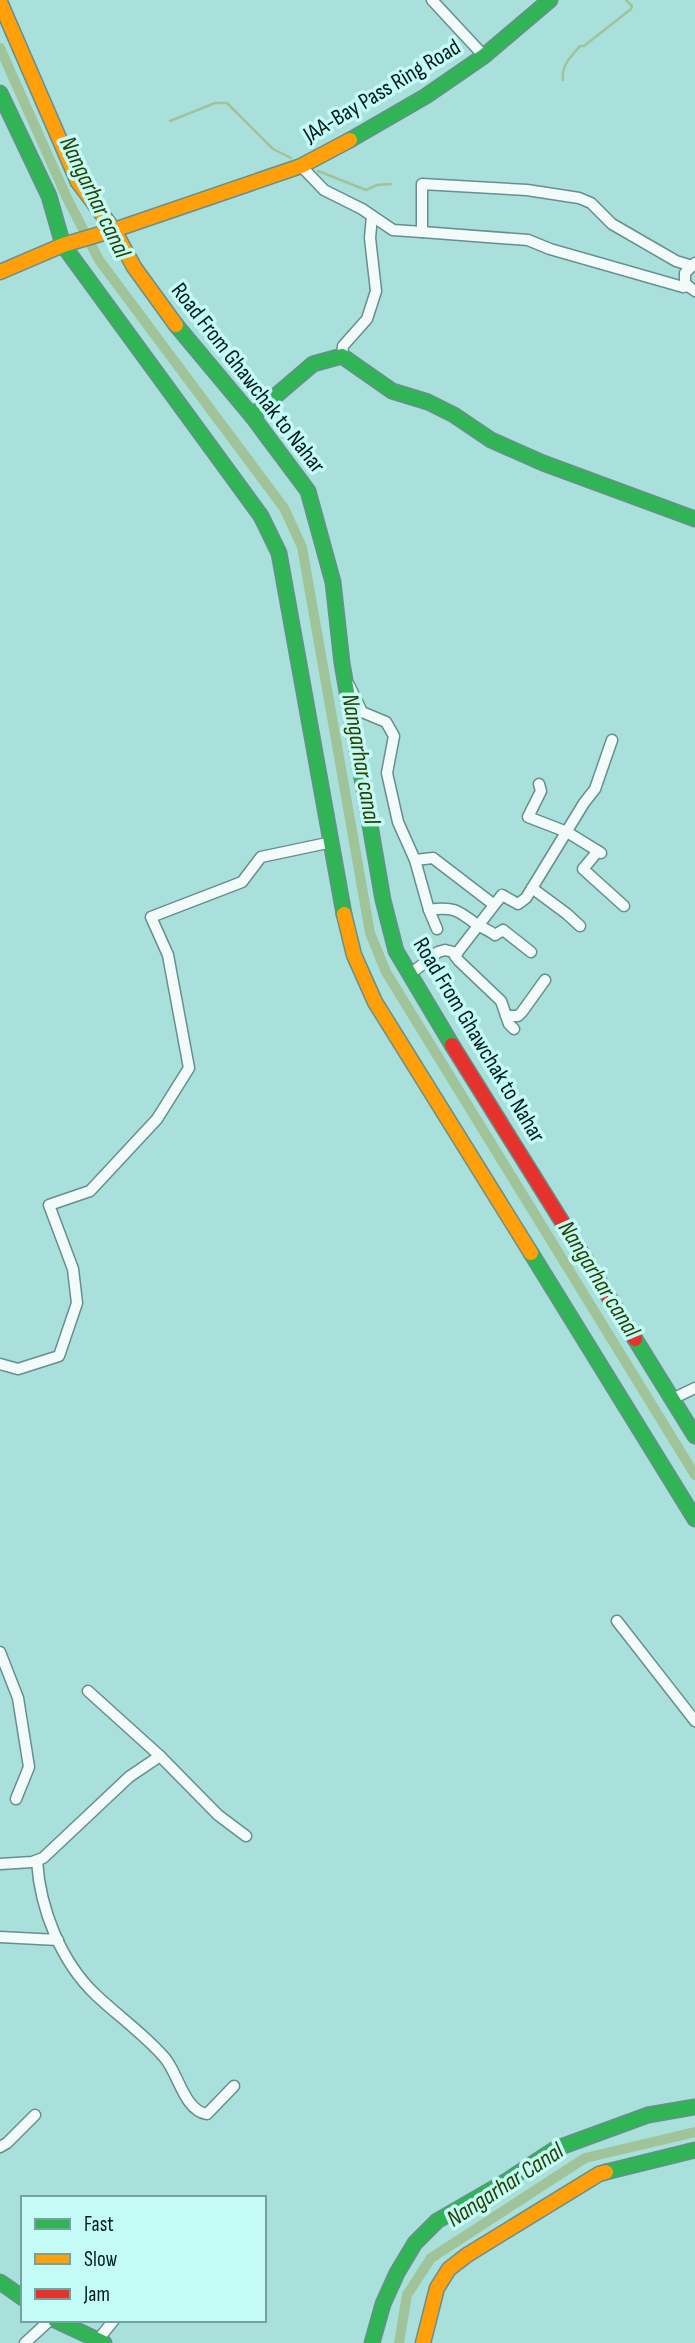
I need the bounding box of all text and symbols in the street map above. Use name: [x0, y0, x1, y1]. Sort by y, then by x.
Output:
street label: JAA-Bay Pass Ring Road: [297, 33, 466, 149]
water label: Nangarhar canal: [53, 132, 137, 263]
street label: Road From Ghawchak to Nahar: [165, 277, 331, 479]
water label: Nangarhar canal: [335, 692, 387, 827]
street label: Road From Ghawchak to Nahar: [407, 933, 551, 1148]
water label: Nangarhar canal: [552, 1216, 646, 1343]
water label: Nangarhar Canal: [441, 2136, 569, 2233]
legend: [21, 2196, 266, 2322]
text: Fast: [84, 2212, 114, 2237]
text: Slow: [84, 2247, 118, 2272]
text: Jam: [83, 2282, 110, 2307]

